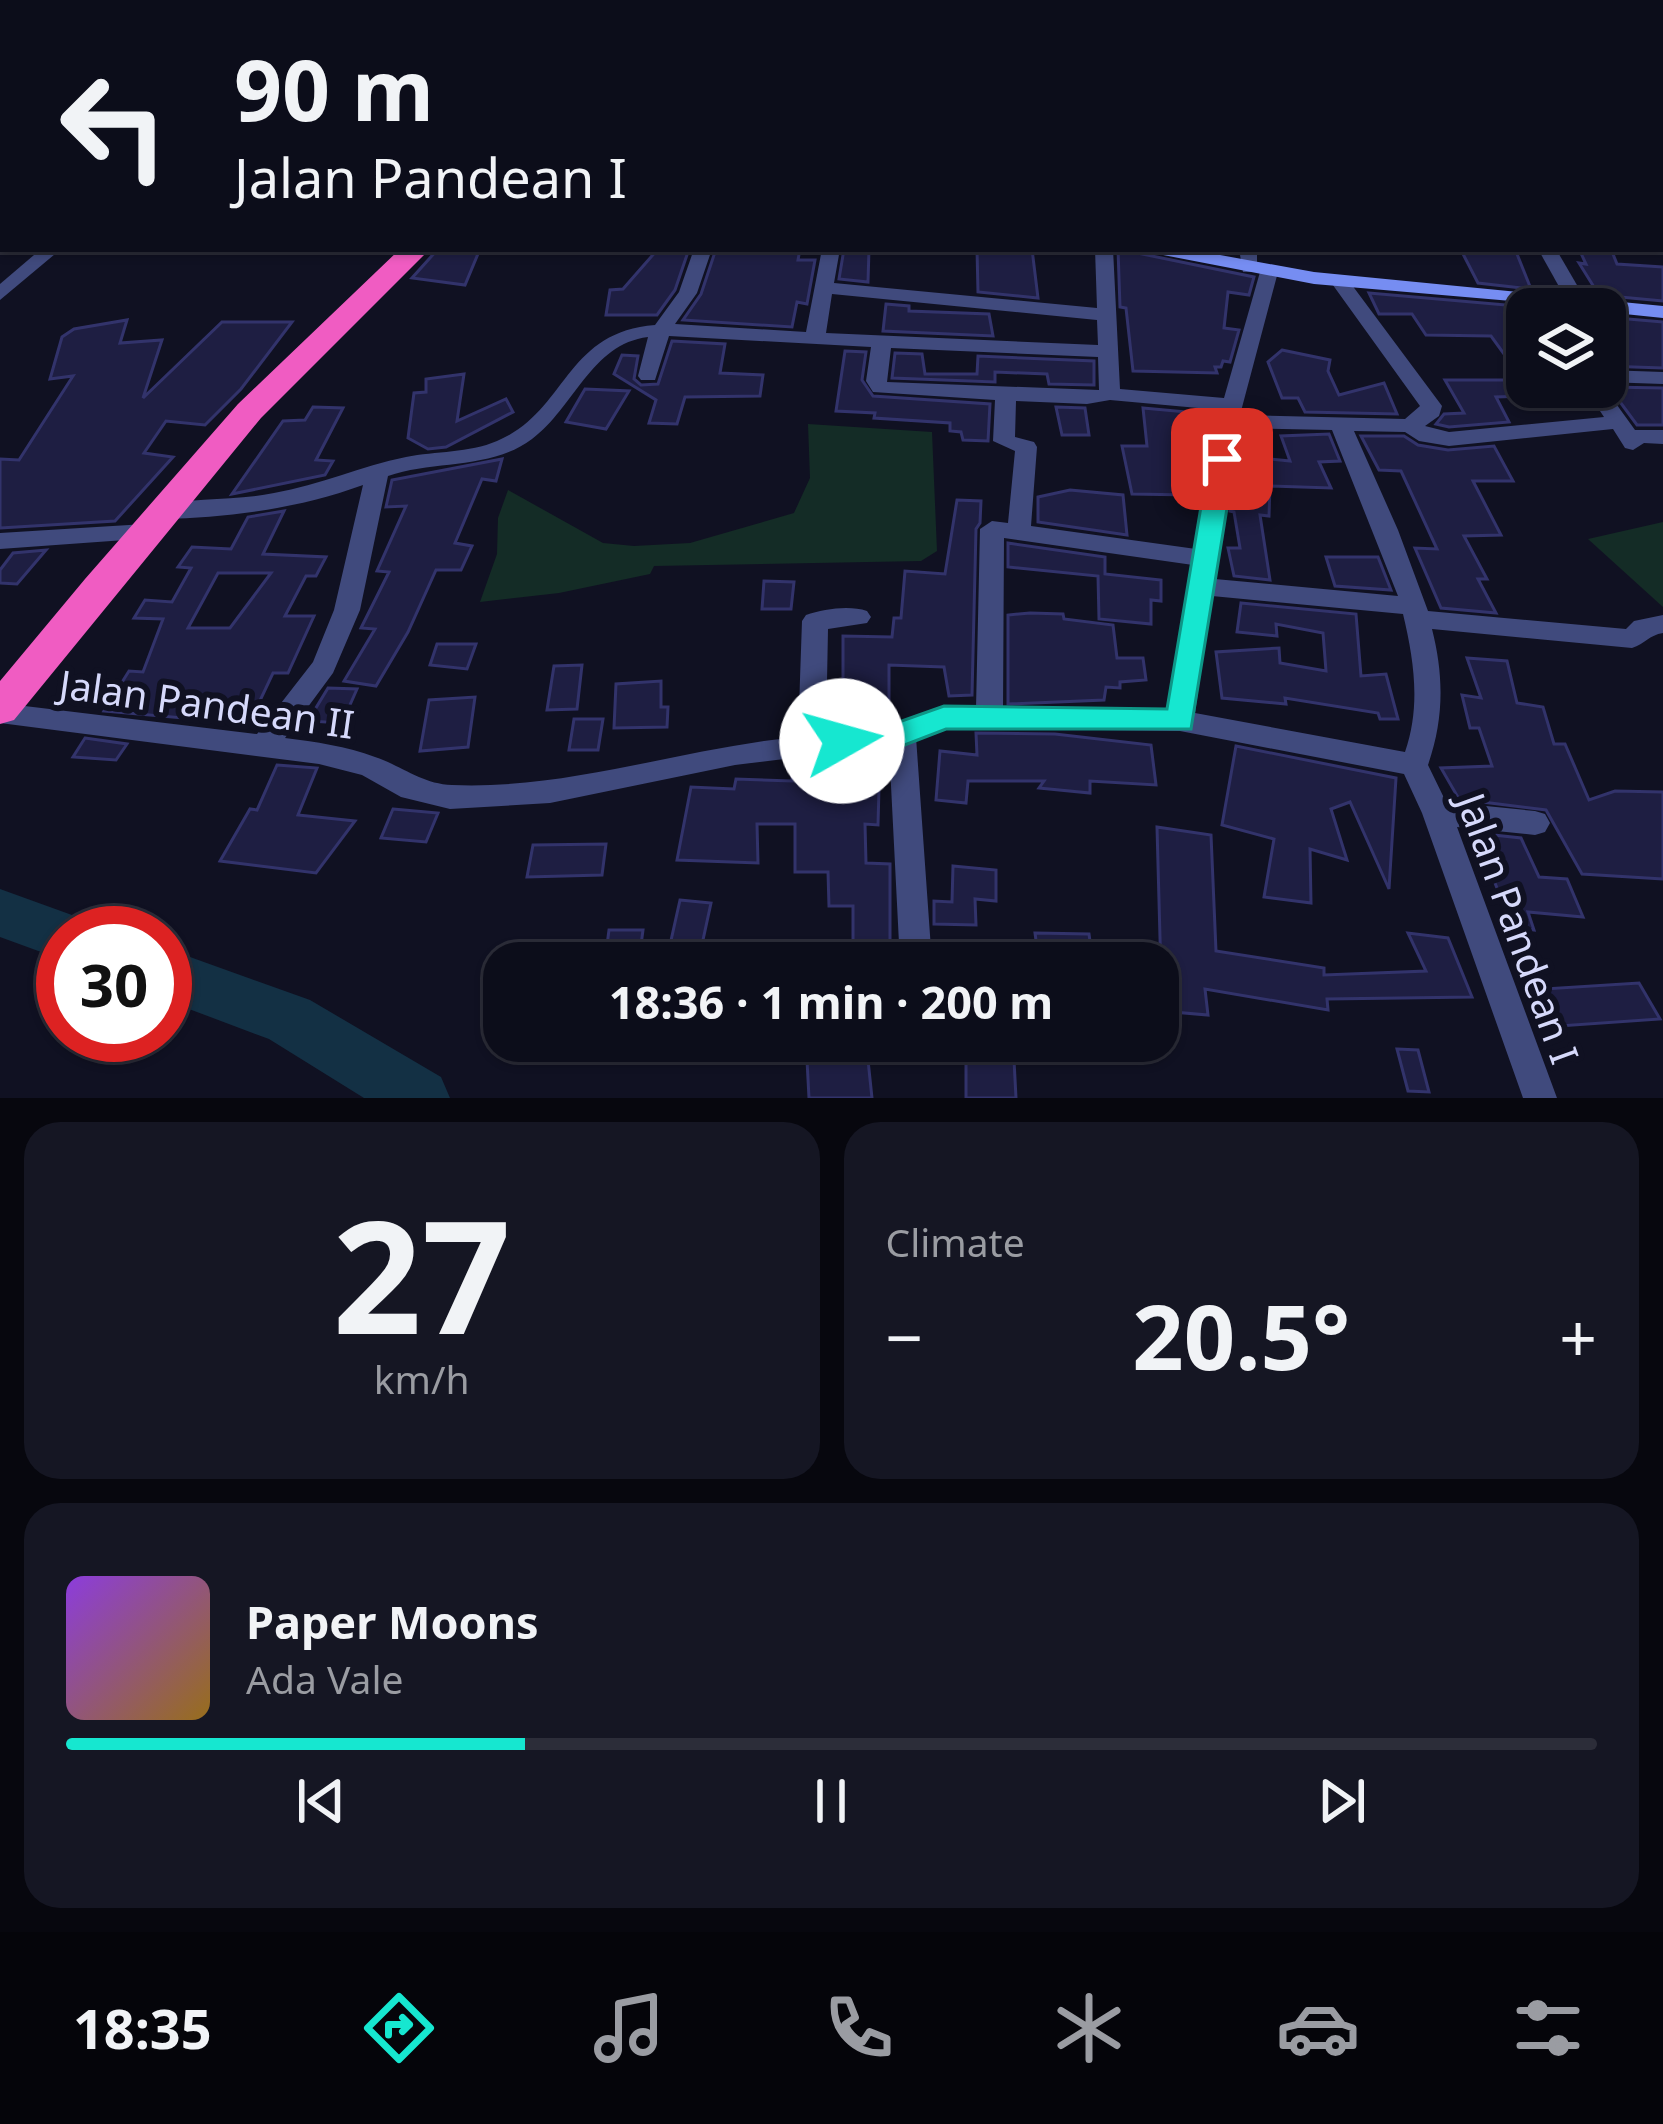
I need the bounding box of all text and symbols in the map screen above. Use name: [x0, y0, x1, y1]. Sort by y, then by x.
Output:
text: 90 m: [234, 31, 434, 146]
icon: left: [36, 48, 192, 204]
text: Jalan Pandean I: [234, 140, 627, 214]
map controls: [1506, 288, 1626, 408]
button: layers: [1506, 288, 1626, 408]
pin: [1171, 408, 1273, 510]
icon: arrive: [1189, 426, 1255, 492]
street label: Jalan Pandean II: [52, 656, 358, 750]
position arrow: [779, 678, 905, 804]
street label: Jalan Pandean I: [1444, 782, 1592, 1070]
speed limit sign: 30: [36, 906, 192, 1062]
text: 18:36 · 1 min · 200 m: [609, 971, 1053, 1032]
text: 27: [333, 1167, 511, 1380]
text: Climate: [886, 1215, 1025, 1268]
text: 20.5°: [1132, 1274, 1350, 1396]
text: −: [886, 1291, 923, 1381]
text: +: [1559, 1291, 1597, 1381]
text: km/h: [374, 1352, 470, 1405]
text: Paper Moons: [246, 1591, 539, 1652]
text: Ada Vale: [246, 1652, 403, 1705]
icon: previous: [288, 1768, 354, 1834]
icon: pause: [798, 1768, 864, 1834]
icon: next: [1309, 1768, 1375, 1834]
icon: directions: [357, 1986, 441, 2070]
icon: music: [587, 1986, 671, 2070]
icon: phone: [817, 1986, 901, 2070]
icon: climate: [1047, 1986, 1131, 2070]
icon: car: [1276, 1986, 1360, 2070]
icon: filters: [1506, 1986, 1590, 2070]
text: 18:35: [73, 1991, 212, 2065]

